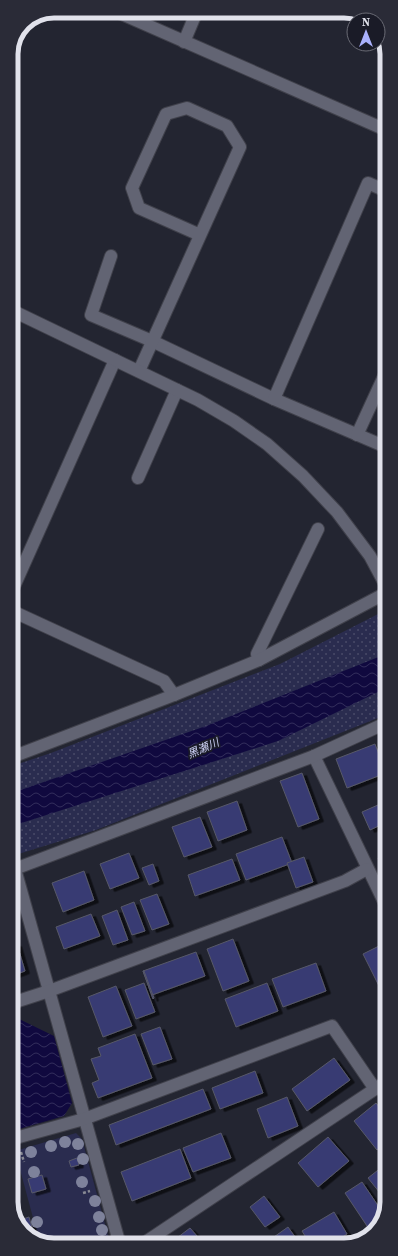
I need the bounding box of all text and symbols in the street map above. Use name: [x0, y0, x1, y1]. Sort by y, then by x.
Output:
north arrow: [346, 12, 386, 52]
text: N: [362, 15, 370, 30]
water label: 黒瀬川: [185, 734, 222, 762]

